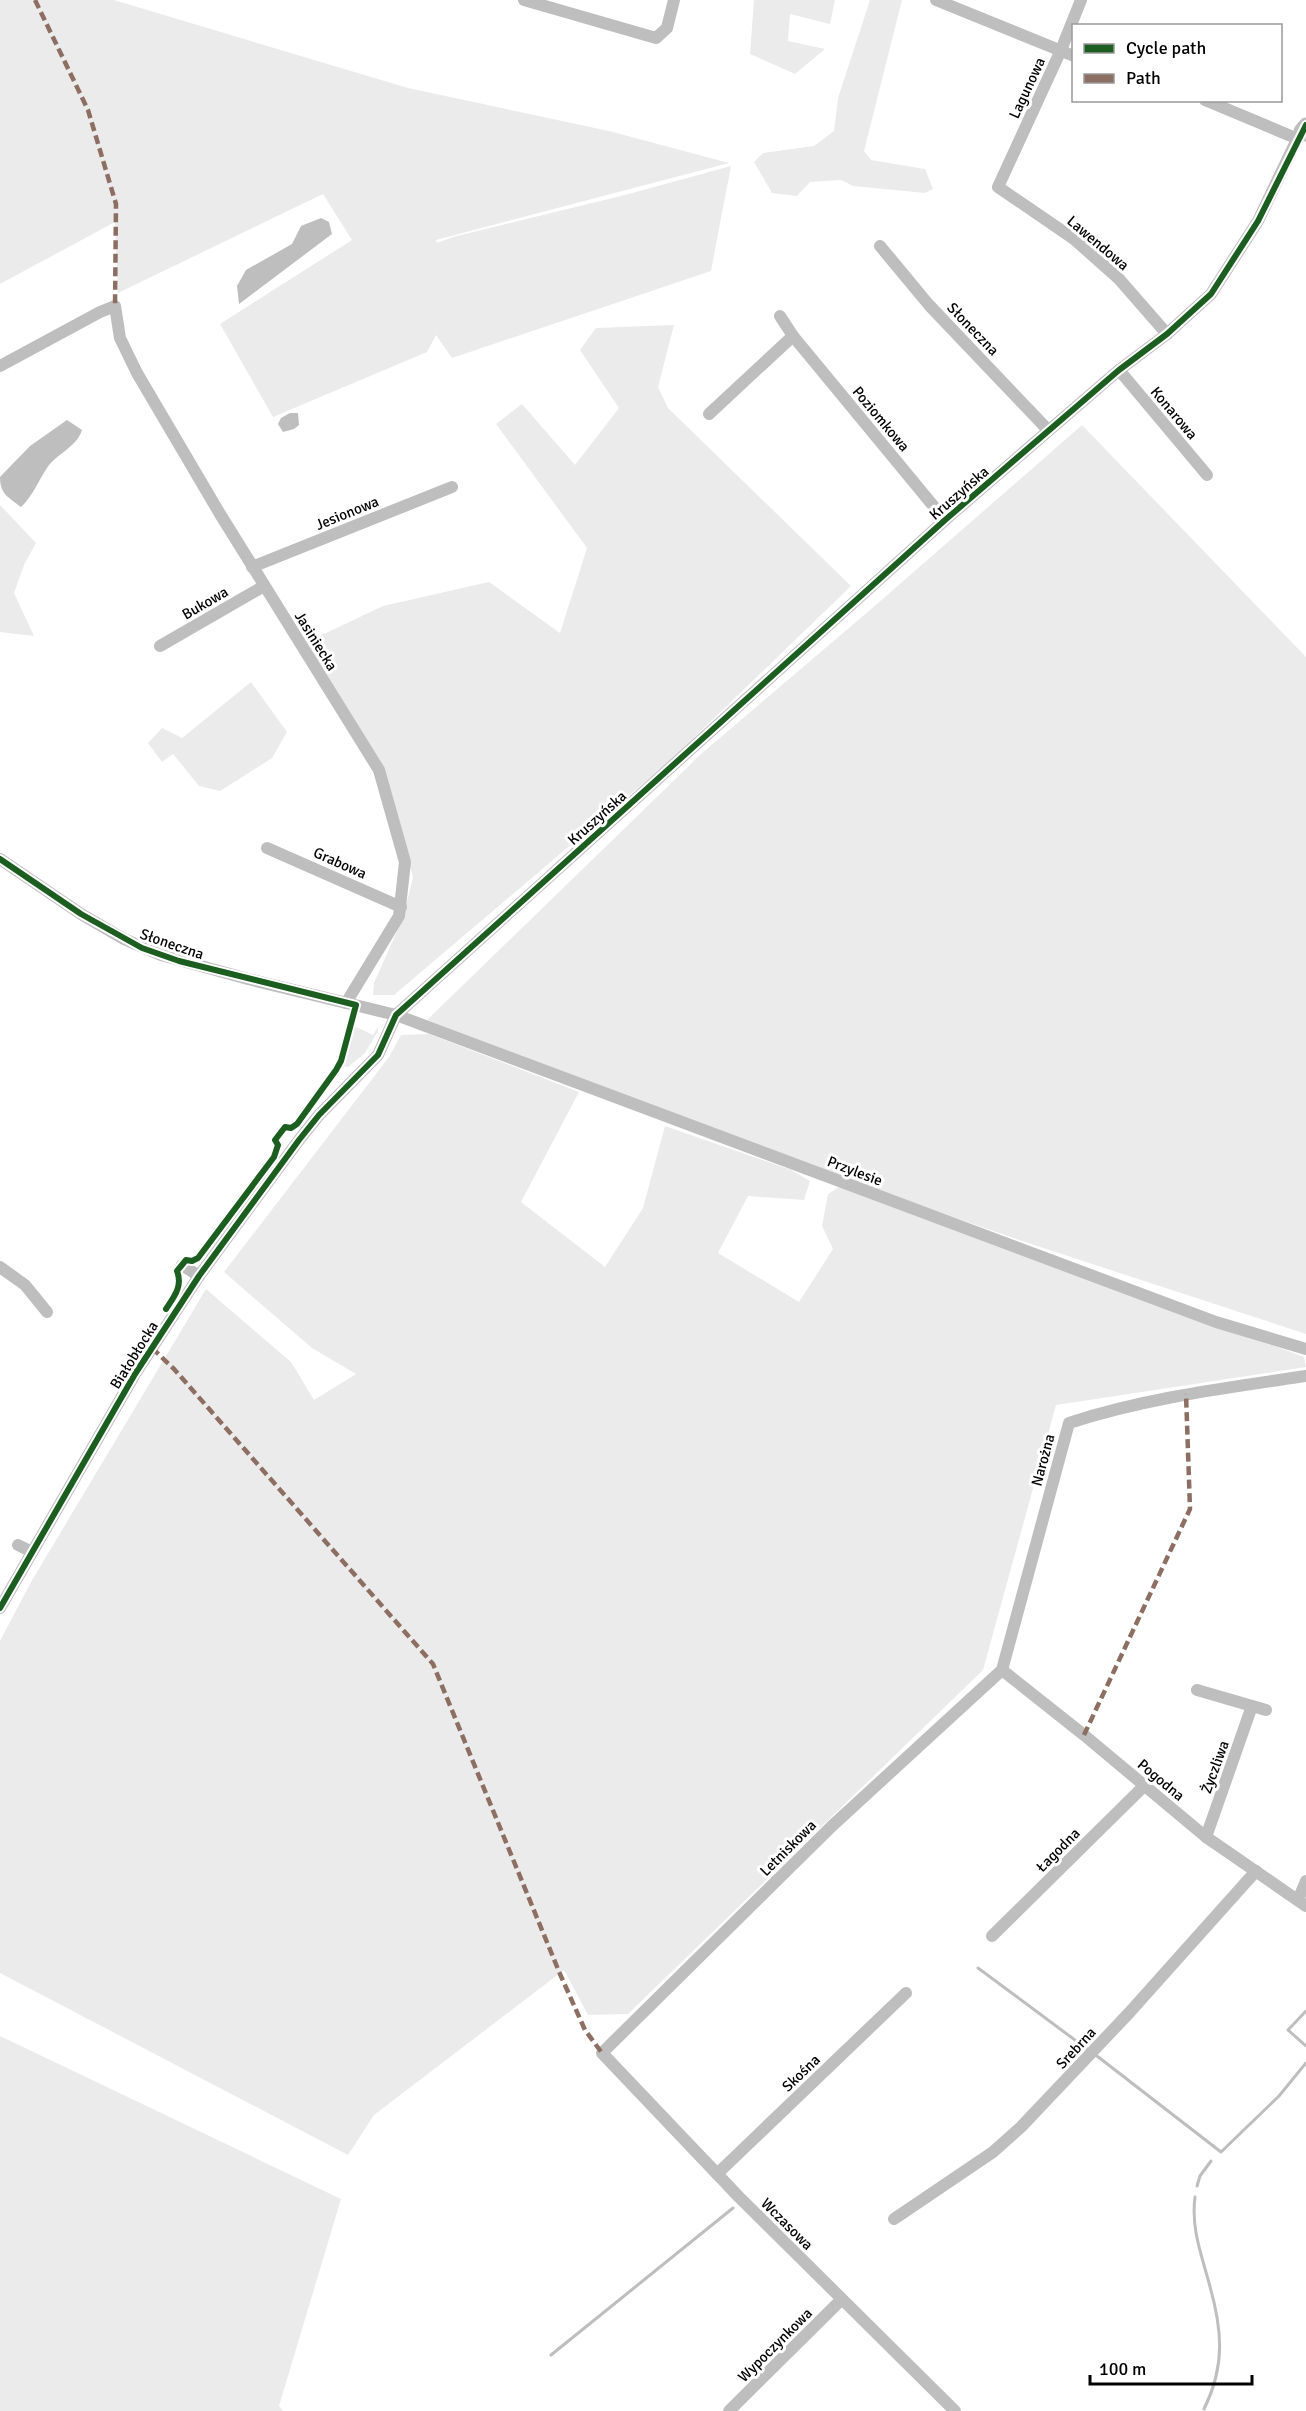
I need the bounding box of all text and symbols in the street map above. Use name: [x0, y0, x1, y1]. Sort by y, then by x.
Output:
legend: [1072, 24, 1282, 102]
text: Cycle path: [1126, 37, 1206, 59]
street label: Lagunowa: [1005, 55, 1049, 121]
text: Path: [1126, 67, 1161, 89]
street label: Lawendowa: [1063, 212, 1133, 274]
street label: Słoneczna: [943, 299, 1003, 359]
street label: Poziomkowa: [849, 383, 913, 455]
street label: Konarowa: [1147, 383, 1201, 443]
street label: Kruszyńska: [926, 462, 992, 524]
street label: Jesionowa: [313, 492, 381, 534]
street label: Bukowa: [179, 583, 231, 623]
street label: Jasiniecka: [291, 608, 341, 674]
street label: Kruszyńska: [564, 787, 630, 849]
street label: Grabowa: [311, 843, 369, 883]
street label: Słoneczna: [138, 925, 206, 963]
street label: Przylesie: [825, 1152, 885, 1190]
street label: Białobłocka: [106, 1318, 162, 1392]
street label: Narożna: [1027, 1432, 1059, 1488]
street label: Życzliwa: [1197, 1738, 1233, 1796]
street label: Pogodna: [1134, 1755, 1188, 1805]
street label: Letniskowa: [756, 1816, 820, 1880]
street label: Łagodna: [1032, 1824, 1084, 1876]
street label: Srebrna: [1052, 2023, 1100, 2073]
street label: Skośna: [778, 2051, 824, 2095]
street label: Wczasowa: [757, 2194, 817, 2254]
street label: Wypoczynkowa: [734, 2304, 816, 2386]
scale bar: [1090, 2348, 1252, 2386]
text: 100 m: [1099, 2358, 1146, 2380]

